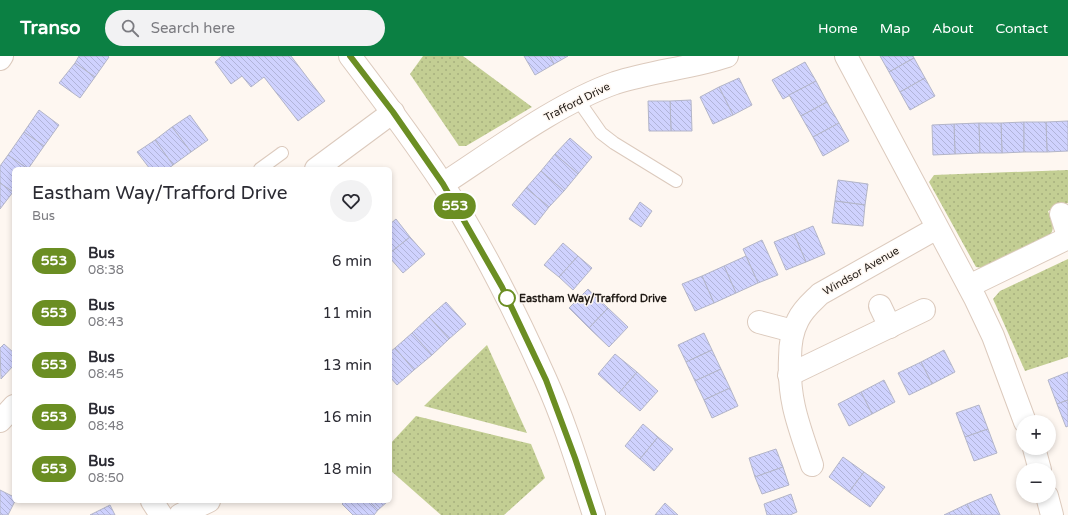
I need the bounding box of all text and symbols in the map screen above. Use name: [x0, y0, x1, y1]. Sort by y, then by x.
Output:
search box: [105, 10, 385, 46]
text: Transo: [20, 17, 81, 39]
icon: search: [119, 17, 141, 39]
text: Search here: [151, 19, 235, 37]
text: Home: [818, 20, 858, 37]
text: Map: [880, 20, 910, 37]
text: About: [932, 20, 974, 37]
text: Contact: [996, 20, 1048, 37]
street label: Trafford Drive: [542, 80, 612, 124]
button: heart: [330, 180, 372, 222]
text: Eastham Way/Trafford Drive: [32, 182, 287, 204]
line badge: 553: [432, 193, 478, 219]
text: 553: [442, 197, 468, 214]
text: Bus: [32, 208, 55, 224]
text: Bus: [88, 244, 115, 262]
street label: Windsor Avenue: [821, 244, 901, 298]
text: 553: [41, 252, 67, 269]
text: 6 min: [332, 252, 372, 270]
text: 08:38: [88, 262, 124, 278]
marker: Eastham Way/Trafford Drive: [498, 289, 516, 307]
place label: Eastham Way/Trafford Drive: [519, 292, 668, 306]
text: Bus: [88, 296, 115, 314]
text: 553: [41, 304, 67, 321]
text: 11 min: [323, 304, 372, 322]
text: 08:43: [88, 314, 124, 330]
text: Bus: [88, 348, 115, 366]
text: 553: [41, 356, 67, 373]
text: 13 min: [323, 356, 372, 374]
text: 08:45: [88, 366, 124, 382]
text: Bus: [88, 400, 115, 418]
text: 553: [41, 408, 67, 425]
text: 16 min: [323, 408, 372, 426]
map controls: [1016, 415, 1056, 503]
button: +: [1016, 415, 1056, 455]
text: 08:48: [88, 418, 124, 434]
text: Bus: [88, 452, 115, 470]
text: 553: [41, 460, 67, 477]
text: 18 min: [323, 460, 372, 478]
button: −: [1016, 463, 1056, 503]
text: 08:50: [88, 470, 124, 486]

